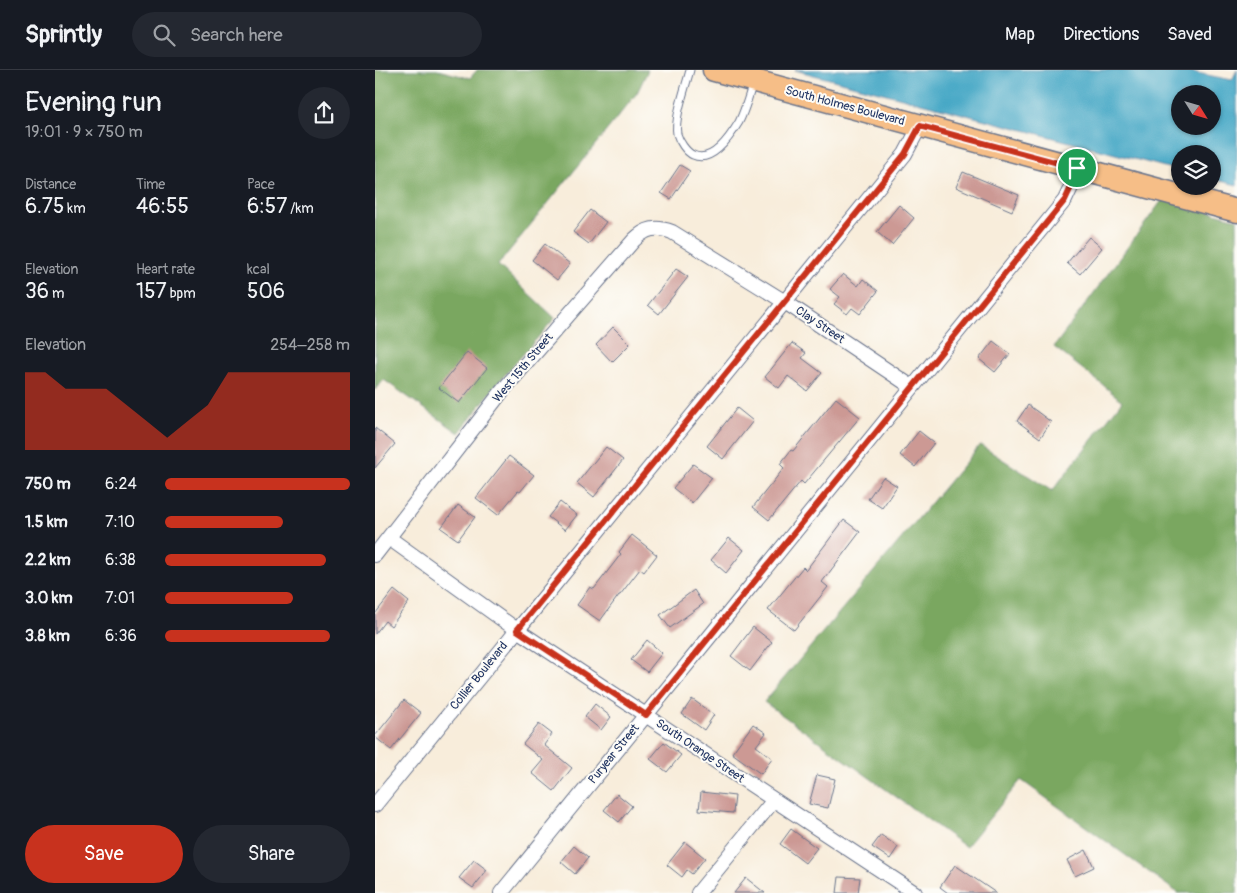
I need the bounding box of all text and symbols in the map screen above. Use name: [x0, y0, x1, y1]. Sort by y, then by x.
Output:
search box: [132, 12, 482, 57]
text: Sprintly: [25, 20, 102, 49]
icon: search: [150, 21, 178, 49]
text: Search here: [190, 23, 283, 47]
text: Map: [1005, 23, 1035, 46]
text: Directions: [1063, 23, 1139, 46]
text: Saved: [1167, 23, 1212, 46]
street label: South Holmes Boulevard: [784, 83, 906, 129]
text: Evening run: [25, 85, 162, 120]
north arrow: [1171, 85, 1221, 135]
map controls: [1171, 85, 1221, 195]
button: share: [298, 87, 350, 139]
text: 19:01 · 9 × 750 m: [25, 122, 143, 142]
button: layers: [1171, 145, 1221, 195]
pin: [1056, 147, 1098, 189]
icon: arrive: [1063, 154, 1091, 182]
text: Distance: [25, 176, 76, 193]
text: Time: [136, 176, 165, 193]
text: Pace: [247, 176, 275, 193]
text: 6.75: [25, 193, 64, 220]
text: 46:55: [136, 193, 189, 220]
text: 6:57: [247, 193, 287, 220]
text: km: [64, 200, 86, 217]
text: /km: [287, 200, 314, 217]
text: Elevation: [25, 261, 78, 278]
text: Heart rate: [136, 261, 195, 278]
text: kcal: [247, 261, 270, 278]
text: 36: [25, 278, 49, 305]
text: 157: [136, 278, 167, 305]
text: 506: [247, 278, 285, 305]
text: m: [49, 285, 64, 302]
text: bpm: [167, 285, 196, 302]
street label: Clay Street: [793, 303, 848, 347]
street label: West 15th Street: [490, 330, 556, 406]
text: Elevation: [25, 335, 86, 355]
text: 254–258 m: [270, 335, 350, 355]
text: 750 m: [25, 474, 71, 494]
text: 6:24: [105, 474, 137, 494]
text: 1.5 km: [25, 512, 68, 532]
text: 7:10: [105, 512, 135, 532]
text: 2.2 km: [25, 550, 71, 570]
text: 6:38: [105, 550, 136, 570]
text: 3.0 km: [25, 588, 73, 608]
text: 7:01: [105, 588, 135, 608]
text: 3.8 km: [25, 626, 70, 646]
text: 6:36: [105, 626, 137, 646]
street label: Collier Boulevard: [447, 639, 511, 713]
street label: South Orange Street: [653, 716, 747, 786]
street label: Puryear Street: [585, 721, 643, 787]
button: Save: [25, 825, 183, 883]
button: Share: [193, 825, 350, 883]

